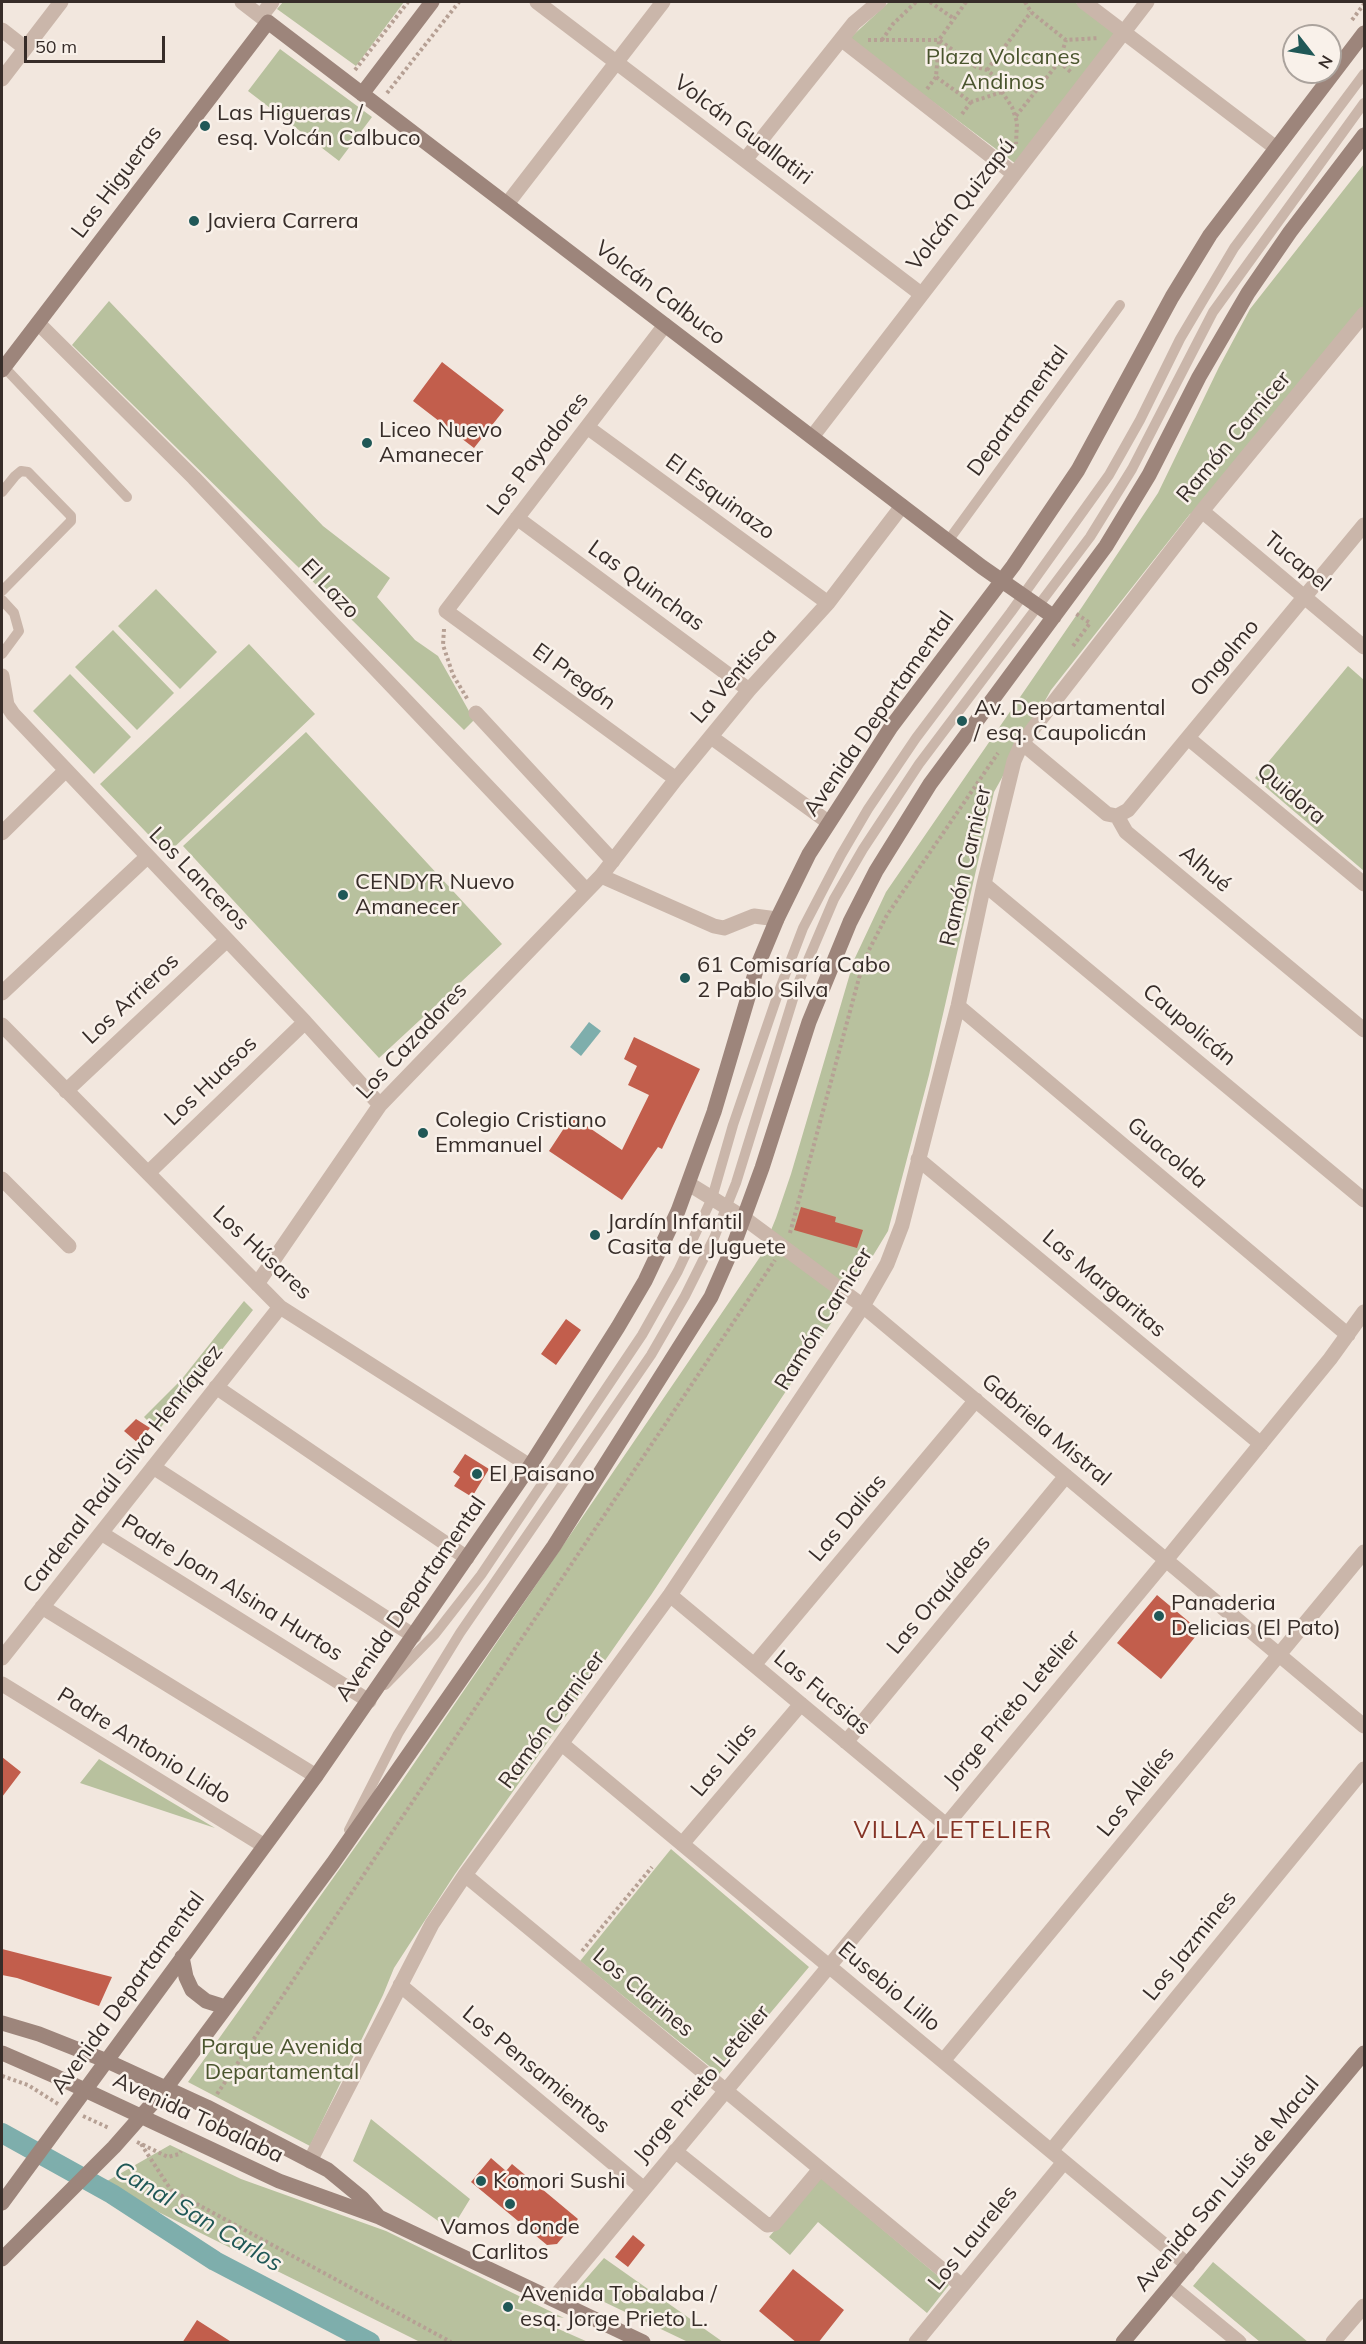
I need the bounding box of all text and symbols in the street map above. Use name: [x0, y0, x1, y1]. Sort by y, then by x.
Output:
scale bar: [27, 24, 168, 62]
north arrow: [1282, 24, 1342, 84]
text: 50 m: [35, 35, 77, 58]
park label: Plaza Volcanes Andinos: [926, 44, 1080, 96]
text: N: [1314, 52, 1337, 73]
street label: Volcán Guallatiri: [669, 69, 817, 191]
place label: Las Higueras / esq. Volcán Calbuco: [217, 100, 421, 152]
marker: Las Higueras / esq. Volcán Calbuco: [198, 119, 212, 133]
street label: Las Higueras: [66, 121, 168, 243]
street label: Volcán Quizapú: [901, 134, 1021, 276]
place label: Javiera Carrera: [206, 208, 359, 234]
marker: Javiera Carrera: [187, 214, 201, 228]
street label: Volcán Calbuco: [589, 235, 731, 351]
street label: Departamental: [962, 341, 1074, 481]
street label: Ramón Carnicer: [1171, 366, 1297, 508]
street label: Los Payadores: [482, 387, 594, 521]
place label: Liceo Nuevo Amanecer: [379, 417, 502, 469]
marker: Liceo Nuevo Amanecer: [360, 436, 374, 450]
street label: El Esquinazo: [660, 449, 780, 545]
street label: Tucapel: [1258, 527, 1336, 597]
street label: Las Quinchas: [583, 535, 709, 637]
street label: El Lazo: [295, 554, 365, 624]
street label: Avenida Departamental: [798, 607, 960, 821]
street label: Ongolmo: [1185, 614, 1265, 702]
street label: La Ventisca: [685, 623, 783, 729]
street label: El Pregón: [527, 638, 621, 716]
place label: Av. Departamental / esq. Caupolicán: [974, 695, 1166, 746]
marker: Av. Departamental / esq. Caupolicán: [955, 714, 969, 728]
street label: Quidora: [1251, 758, 1331, 830]
street label: Ramón Carnicer: [935, 783, 997, 949]
street label: Los Lanceros: [143, 822, 255, 936]
street label: Alhué: [1174, 840, 1236, 898]
place label: CENDYR Nuevo Amanecer: [355, 869, 515, 920]
marker: CENDYR Nuevo Amanecer: [336, 888, 350, 902]
street label: Los Arrieros: [77, 948, 185, 1050]
place label: 61 Comisaría Cabo 2 Pablo Silva: [697, 952, 890, 1004]
marker: 61 Comisaría Cabo 2 Pablo Silva: [678, 971, 692, 985]
street label: Los Cazadores: [351, 977, 473, 1105]
street label: Caupolicán: [1137, 978, 1241, 1072]
street label: Los Huasos: [159, 1030, 263, 1132]
place label: Colegio Cristiano Emmanuel: [435, 1107, 607, 1158]
street label: Guacolda: [1121, 1112, 1213, 1194]
marker: Colegio Cristiano Emmanuel: [416, 1126, 430, 1140]
street label: Los Húsares: [207, 1201, 317, 1305]
place label: Jardín Infantil Casita de Juguete: [607, 1209, 786, 1260]
street label: Las Margaritas: [1037, 1225, 1171, 1343]
marker: Jardín Infantil Casita de Juguete: [588, 1228, 602, 1242]
street label: Ramón Carnicer: [769, 1243, 879, 1395]
street label: Cardenal Raúl Silva Henríquez: [18, 1339, 228, 1599]
street label: Gabriela Mistral: [976, 1368, 1116, 1492]
place label: El Paisano: [489, 1461, 595, 1487]
marker: El Paisano: [470, 1467, 484, 1481]
street label: Las Dalias: [804, 1469, 892, 1567]
street label: Avenida Departamental: [330, 1492, 492, 1706]
street label: Padre Joan Alsina Hurtos: [116, 1509, 348, 1667]
street label: Las Orquídeas: [882, 1530, 996, 1660]
place label: Panaderia Delicias (El Pato): [1171, 1590, 1341, 1642]
marker: Panaderia Delicias (El Pato): [1152, 1609, 1166, 1623]
street label: Jorge Prieto Letelier: [938, 1625, 1086, 1793]
street label: Las Fucsias: [768, 1645, 876, 1741]
street label: Ramón Carnicer: [493, 1646, 611, 1794]
street label: Padre Antonio Llido: [52, 1682, 236, 1810]
street label: Las Lilas: [685, 1718, 763, 1802]
street label: Los Alelíes: [1092, 1742, 1180, 1842]
district label: VILLA LETELIER: [853, 1817, 1053, 1845]
street label: Los Jazmines: [1138, 1886, 1242, 2006]
street label: Avenida Departamental: [46, 1887, 210, 2099]
street label: Eusebio Lillo: [832, 1937, 946, 2037]
street label: Los Clarines: [587, 1943, 699, 2043]
street label: Jorge Prieto Letelier: [628, 2000, 776, 2168]
street label: Los Pensamientos: [457, 2001, 615, 2139]
park label: Parque Avenida Departamental: [201, 2034, 363, 2086]
street label: Avenida Tobalaba: [109, 2067, 287, 2169]
street label: Avenida San Luis de Macul: [1129, 2071, 1325, 2297]
water label: Canal San Carlos: [109, 2155, 287, 2279]
place label: Komori Sushi: [493, 2168, 626, 2194]
marker: Komori Sushi: [474, 2174, 488, 2188]
street label: Los Laureles: [923, 2180, 1023, 2296]
marker: Vamos donde Carlitos: [503, 2197, 517, 2211]
place label: Vamos donde Carlitos: [440, 2214, 580, 2266]
place label: Avenida Tobalaba / esq. Jorge Prieto L.: [520, 2281, 717, 2332]
marker: Avenida Tobalaba / esq. Jorge Prieto L.: [501, 2300, 515, 2314]

